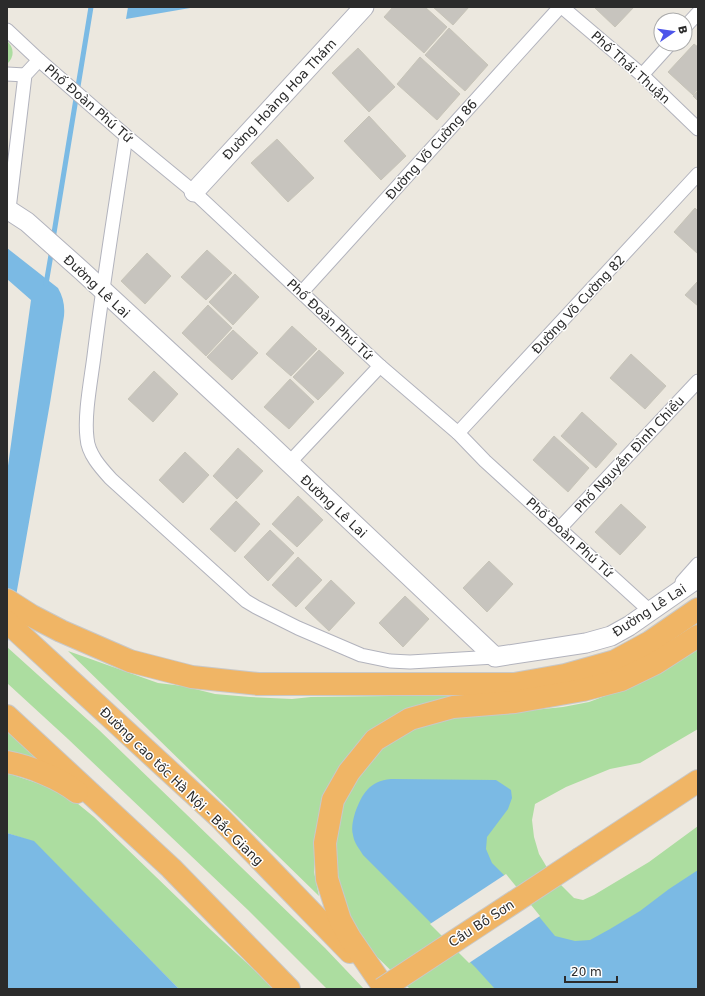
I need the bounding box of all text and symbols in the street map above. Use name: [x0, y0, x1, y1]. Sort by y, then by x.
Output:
north arrow: [653, 12, 693, 52]
text: B: [675, 24, 690, 35]
street label: Phố Thái Thuận: [588, 28, 673, 107]
street label: Đường Hoàng Hoa Thám: [219, 36, 339, 163]
street label: Phố Đoàn Phú Tứ: [42, 61, 136, 146]
street label: Đường Võ Cường 86: [383, 96, 480, 202]
street label: Đường Lê Lai: [61, 252, 133, 321]
street label: Đường Võ Cường 82: [529, 252, 628, 357]
street label: Phố Đoàn Phú Tứ: [284, 276, 376, 363]
street label: Phố Nguyễn Đình Chiểu: [571, 393, 687, 516]
street label: Đường Lê Lai: [298, 472, 370, 541]
street label: Phố Đoàn Phú Tứ: [523, 495, 617, 581]
street label: Đường Lê Lai: [610, 581, 689, 640]
street label: Đường cao tốc Hà Nội - Bắc Giang: [97, 704, 266, 868]
street label: Cầu Bồ Sơn: [446, 897, 517, 950]
scale bar: [565, 958, 617, 984]
text: 20 m: [571, 965, 602, 979]

